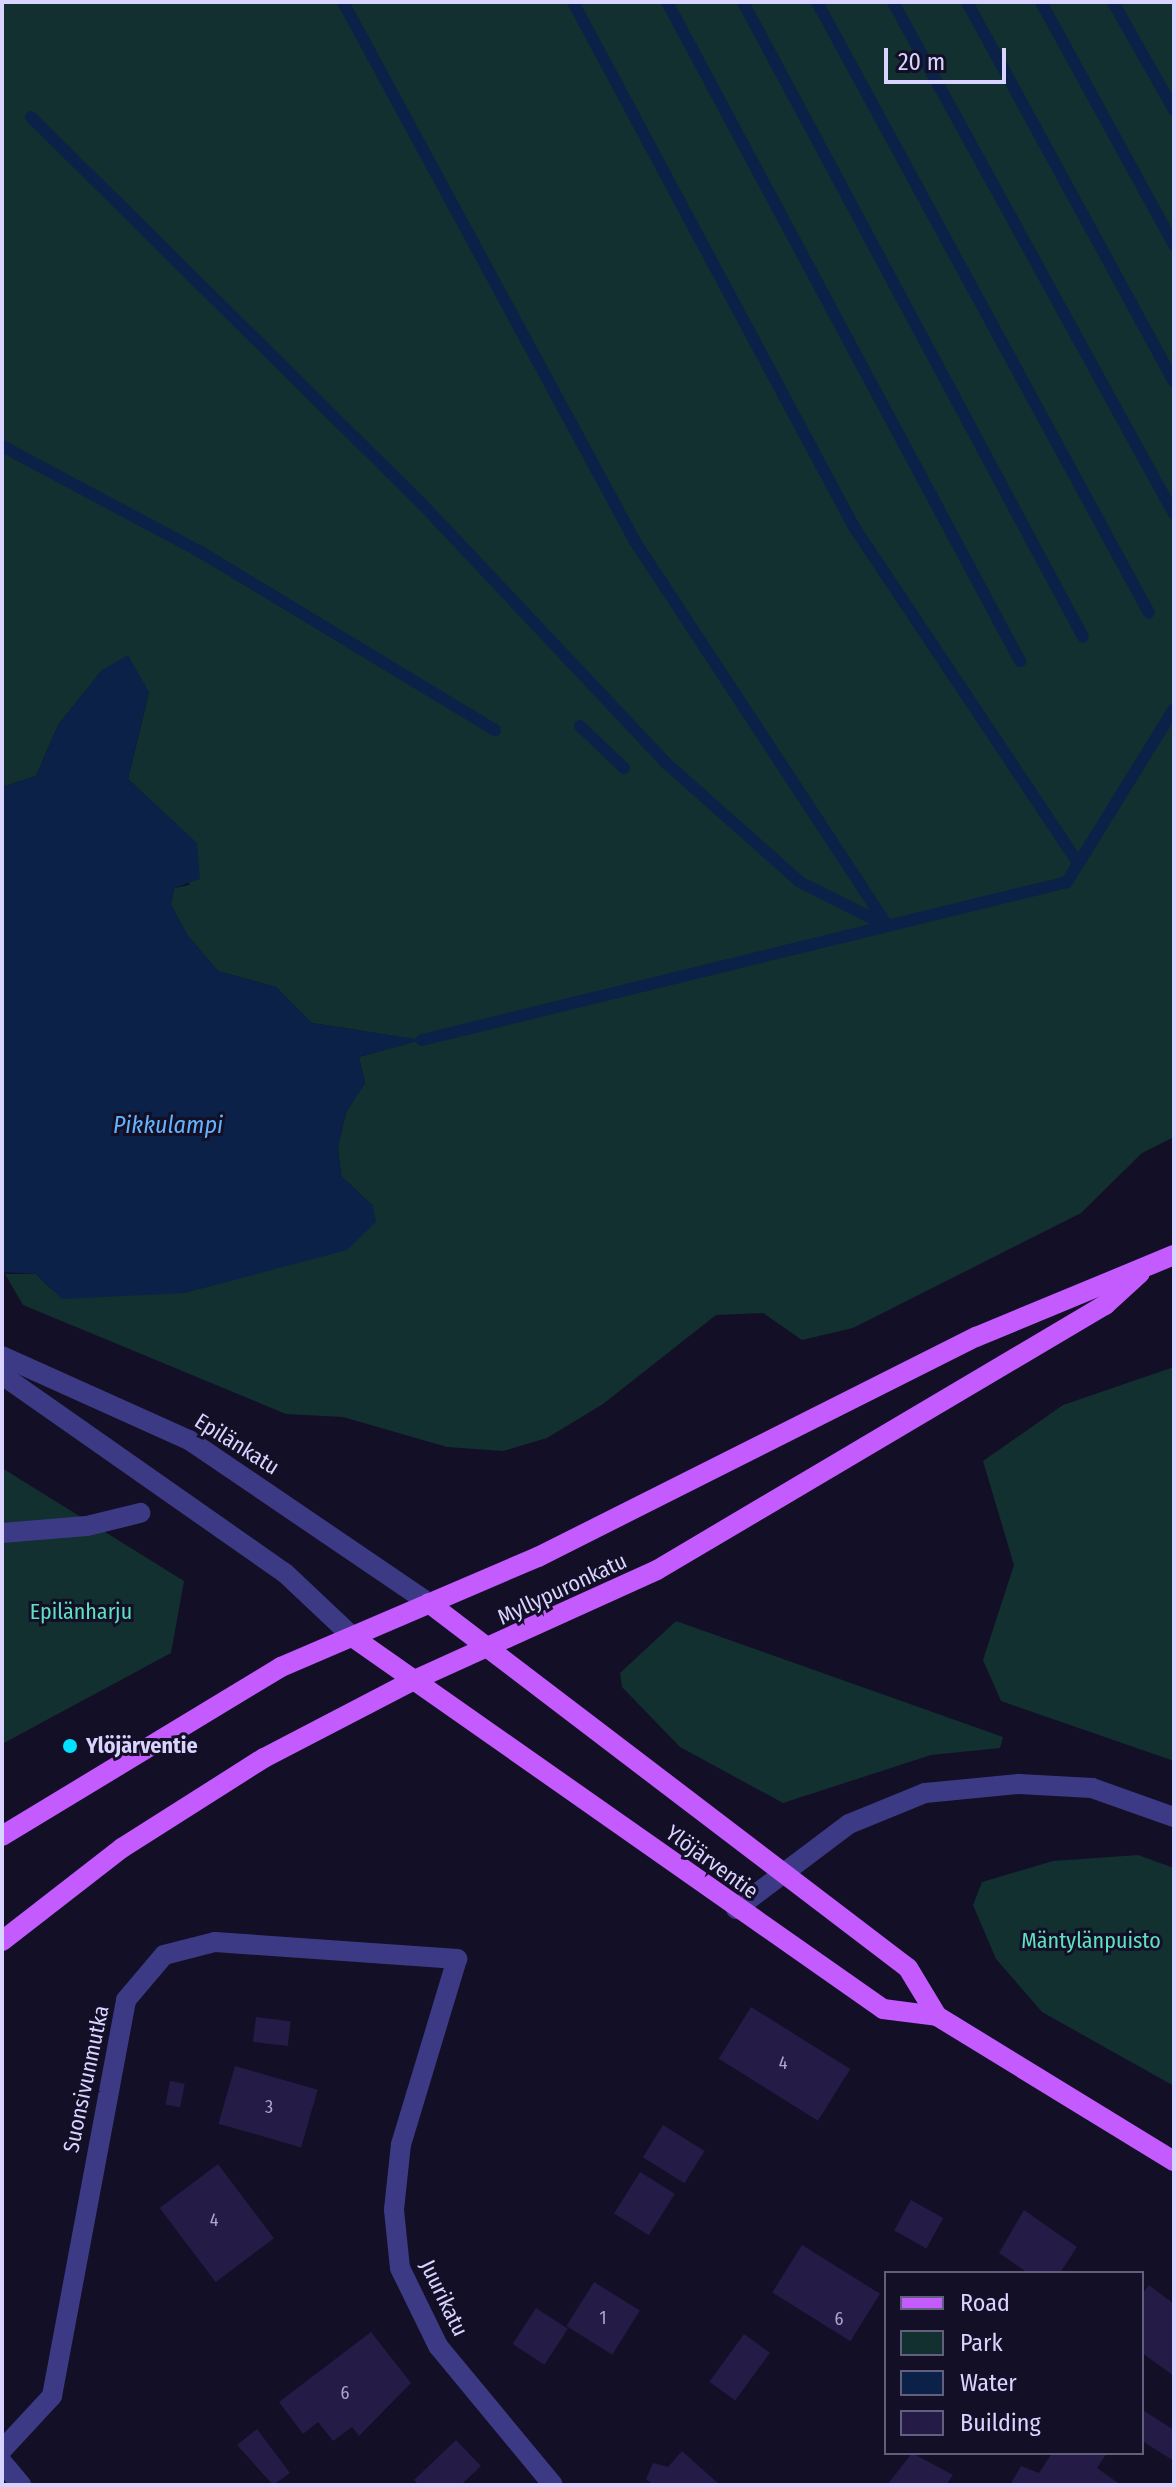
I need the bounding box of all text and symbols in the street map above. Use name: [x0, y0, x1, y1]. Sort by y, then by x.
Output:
scale bar: [888, 32, 1010, 82]
text: 20 m: [898, 48, 945, 76]
water label: Pikkulampi: [113, 1112, 223, 1140]
street label: Epilänkatu: [190, 1408, 284, 1480]
street label: Myllypuronkatu: [493, 1548, 631, 1630]
park label: Epilänharju: [30, 1599, 132, 1625]
place label: Ylöjärventie: [86, 1733, 198, 1759]
marker: Ylöjärventie: [61, 1737, 79, 1755]
street label: Ylöjärventie: [661, 1820, 763, 1904]
park label: Mäntylänpuisto: [1021, 1928, 1161, 1954]
street label: Suonsivunmutka: [58, 2003, 114, 2155]
house number: 4: [779, 2052, 787, 2074]
house number: 3: [265, 2096, 273, 2118]
house number: 4: [210, 2209, 218, 2231]
street label: Juurikatu: [414, 2256, 474, 2340]
legend: [884, 2271, 1144, 2455]
text: Road: [960, 2289, 1010, 2317]
house number: 1: [599, 2307, 607, 2329]
house number: 6: [835, 2308, 843, 2330]
text: Park: [960, 2329, 1003, 2357]
text: Water: [960, 2369, 1017, 2397]
house number: 6: [341, 2382, 349, 2404]
text: Building: [960, 2409, 1041, 2437]

